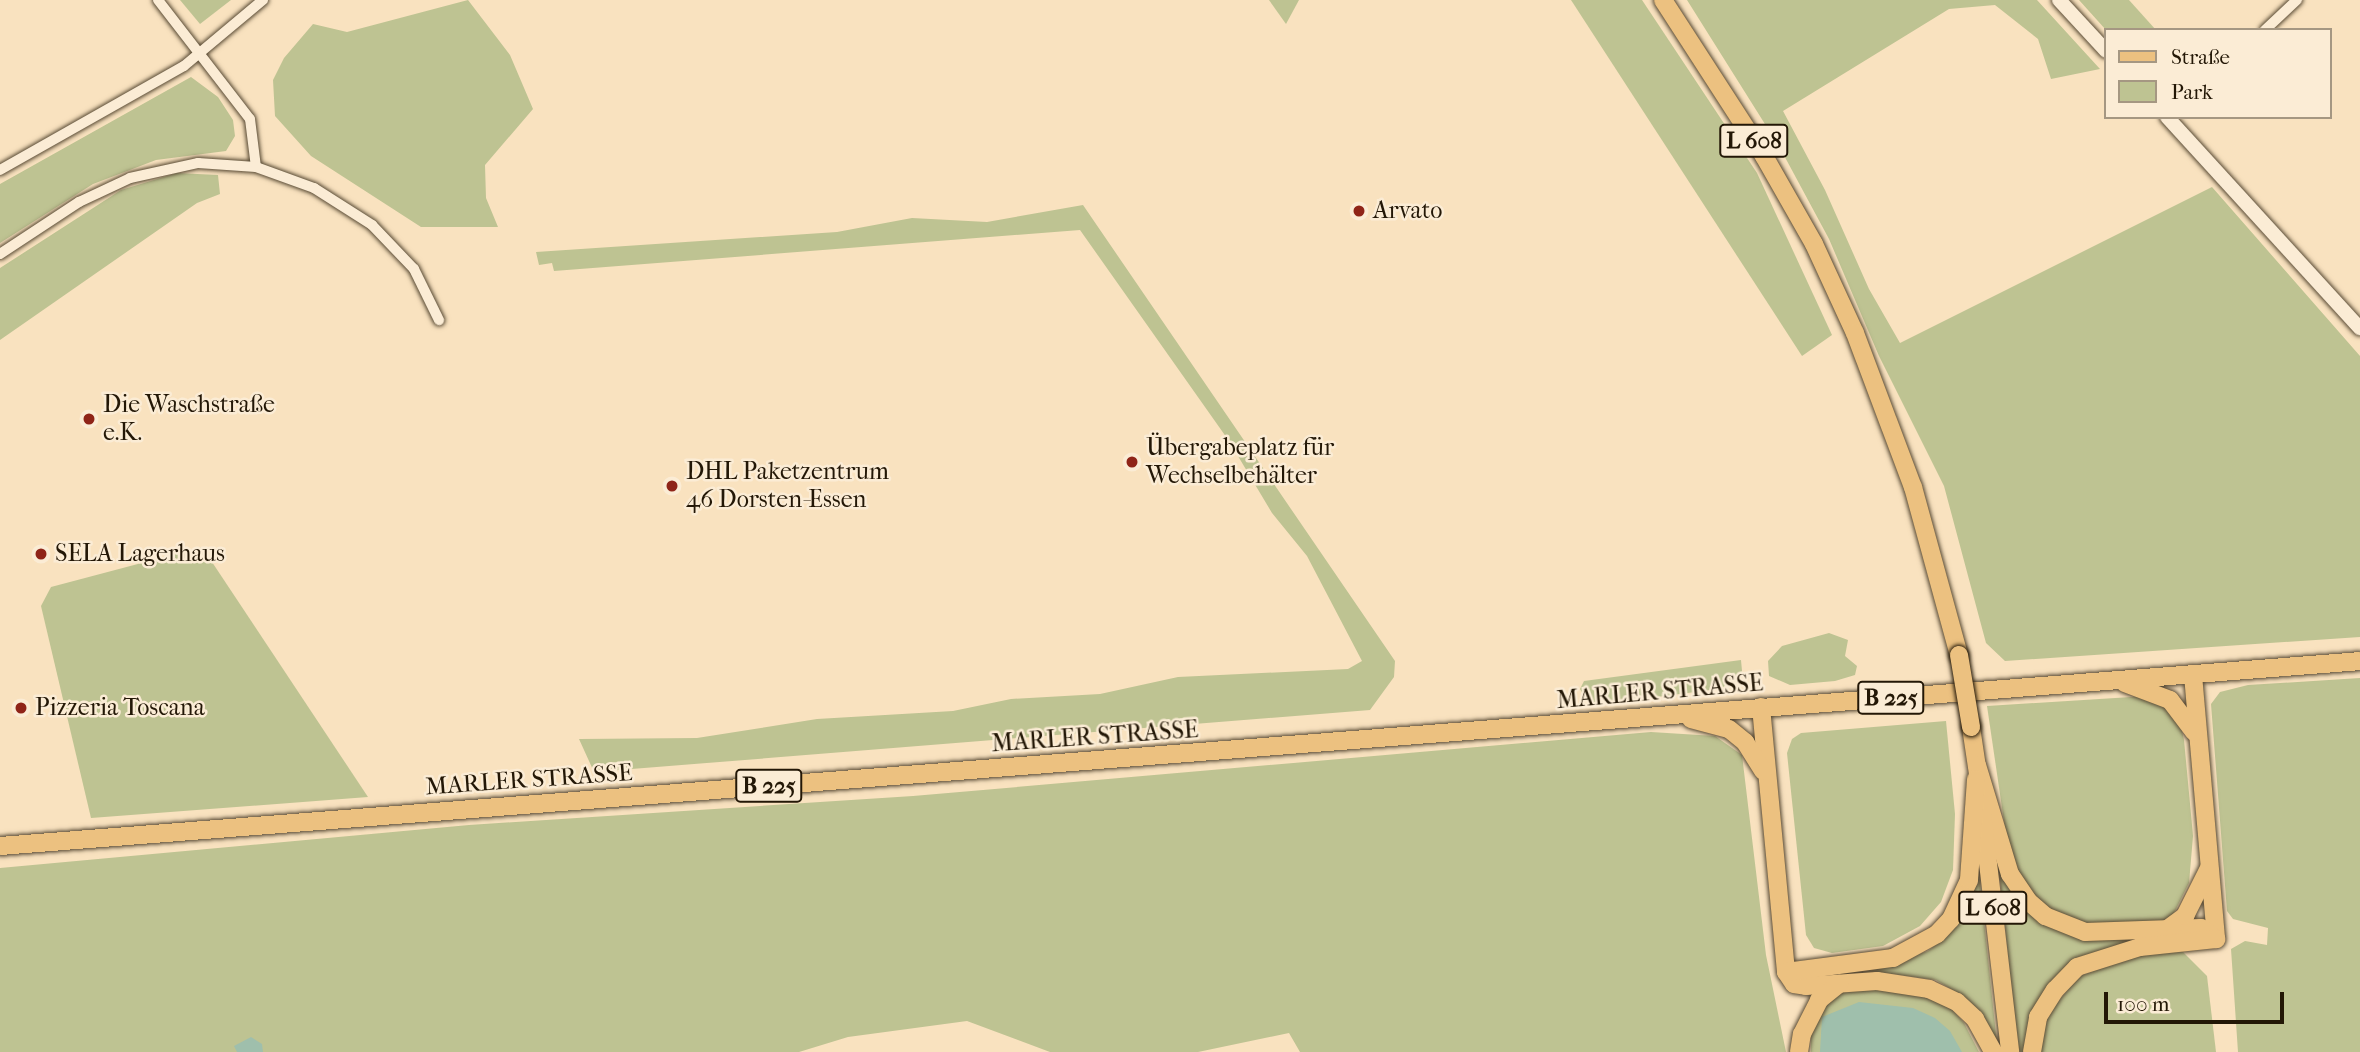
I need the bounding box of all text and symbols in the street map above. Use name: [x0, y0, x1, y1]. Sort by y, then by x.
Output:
legend: [2104, 28, 2332, 119]
text: Straße: [2171, 45, 2230, 69]
text: Park: [2171, 80, 2213, 104]
road number: L 608: [1719, 122, 1789, 160]
place label: Arvato: [1373, 197, 1442, 225]
marker: Arvato: [1351, 203, 1367, 219]
place label: Die Waschstraße e.K.: [103, 391, 275, 447]
marker: Die Waschstraße e.K.: [81, 411, 97, 427]
place label: Übergabeplatz für Wechselbehälter: [1146, 434, 1334, 490]
marker: Übergabeplatz für Wechselbehälter: [1124, 454, 1140, 470]
place label: DHL Paketzentrum 46 Dorsten-Essen: [686, 458, 889, 514]
marker: DHL Paketzentrum 46 Dorsten-Essen: [664, 478, 680, 494]
place label: SELA Lagerhaus: [55, 540, 225, 568]
marker: SELA Lagerhaus: [33, 546, 49, 562]
street label: MARLER STRASSE: [1555, 669, 1765, 715]
road number: B 225: [1856, 678, 1926, 718]
place label: Pizzeria Toscana: [35, 694, 205, 722]
marker: Pizzeria Toscana: [13, 700, 29, 716]
street label: MARLER STRASSE: [990, 715, 1200, 759]
street label: MARLER STRASSE: [424, 758, 634, 802]
road number: B 225: [734, 766, 804, 806]
road number: L 608: [1958, 888, 2028, 928]
scale bar: [2108, 978, 2288, 1022]
text: 100 m: [2117, 992, 2170, 1016]

